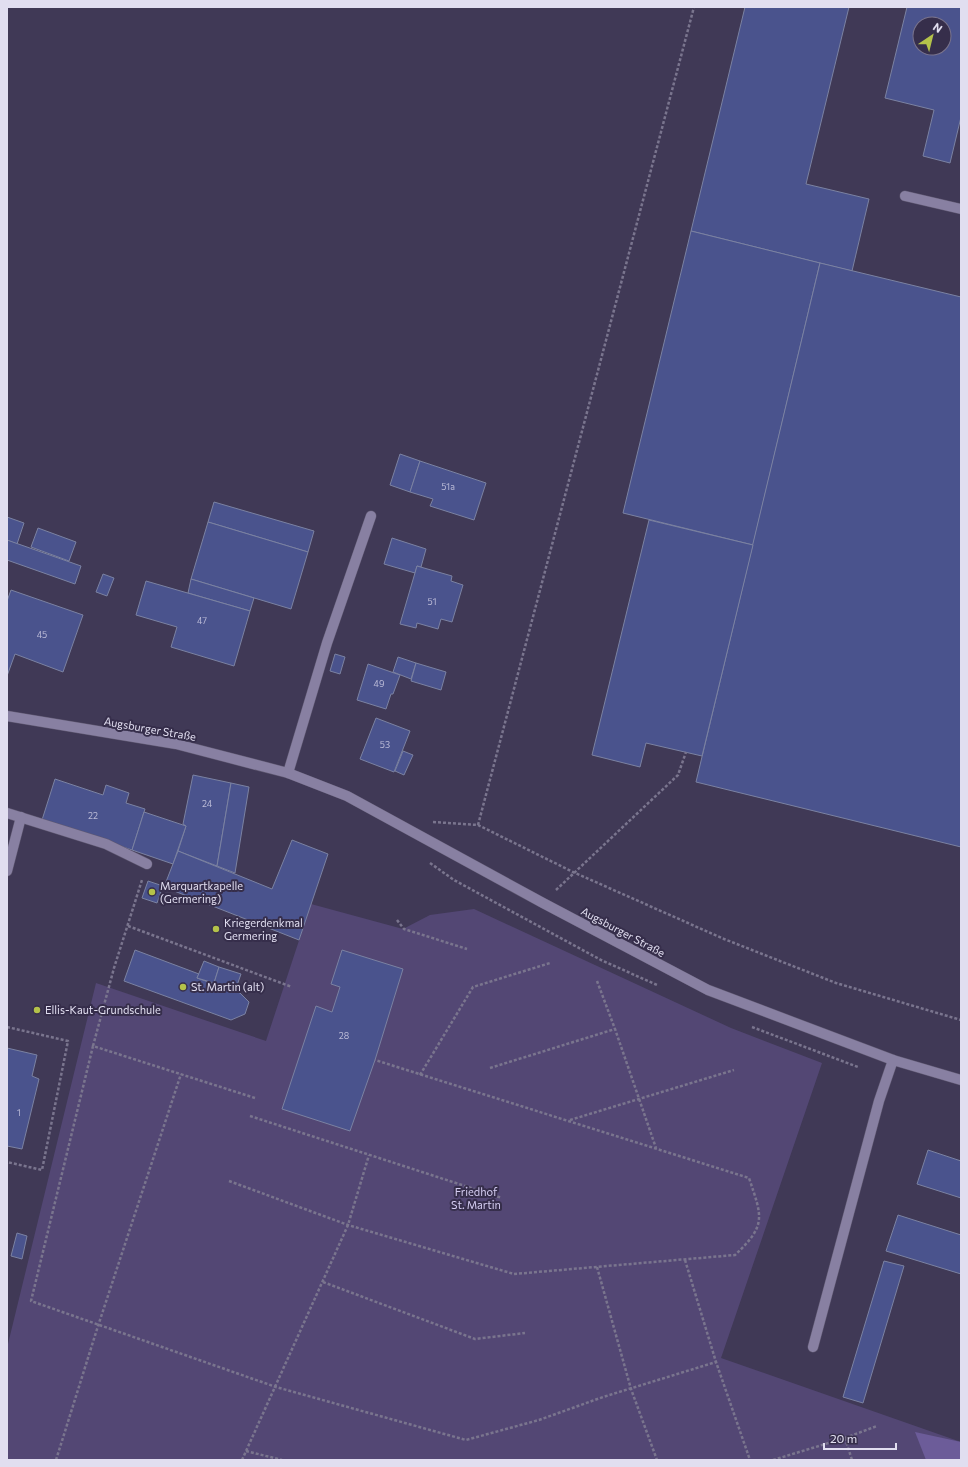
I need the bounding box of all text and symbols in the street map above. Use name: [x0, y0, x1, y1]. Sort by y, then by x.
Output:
north arrow: [912, 16, 952, 56]
text: N: [931, 20, 945, 35]
house number: 51a: [441, 481, 455, 492]
house number: 51: [427, 596, 437, 607]
house number: 47: [197, 615, 207, 626]
house number: 45: [37, 629, 47, 640]
house number: 49: [374, 678, 384, 689]
street label: Augsburger Straße: [103, 714, 197, 743]
house number: 53: [380, 739, 390, 750]
house number: 24: [202, 798, 213, 809]
house number: 22: [88, 810, 98, 821]
place label: Marquartkapelle (Germering): [160, 879, 243, 905]
marker: Marquartkapelle (Germering): [147, 887, 157, 897]
street label: Augsburger Straße: [579, 904, 668, 959]
place label: Kriegerdenkmal Germering: [224, 916, 303, 942]
marker: Kriegerdenkmal Germering: [211, 924, 221, 934]
place label: St. Martin (alt): [191, 980, 264, 993]
marker: St. Martin (alt): [178, 982, 188, 992]
place label: Ellis-Kaut-Grundschule: [45, 1003, 161, 1016]
marker: Ellis-Kaut-Grundschule: [32, 1005, 42, 1015]
house number: 28: [339, 1030, 349, 1041]
house number: 1: [17, 1107, 21, 1118]
park label: Friedhof St. Martin: [451, 1185, 501, 1211]
scale bar: [824, 1425, 896, 1451]
text: 20 m: [830, 1431, 857, 1445]

